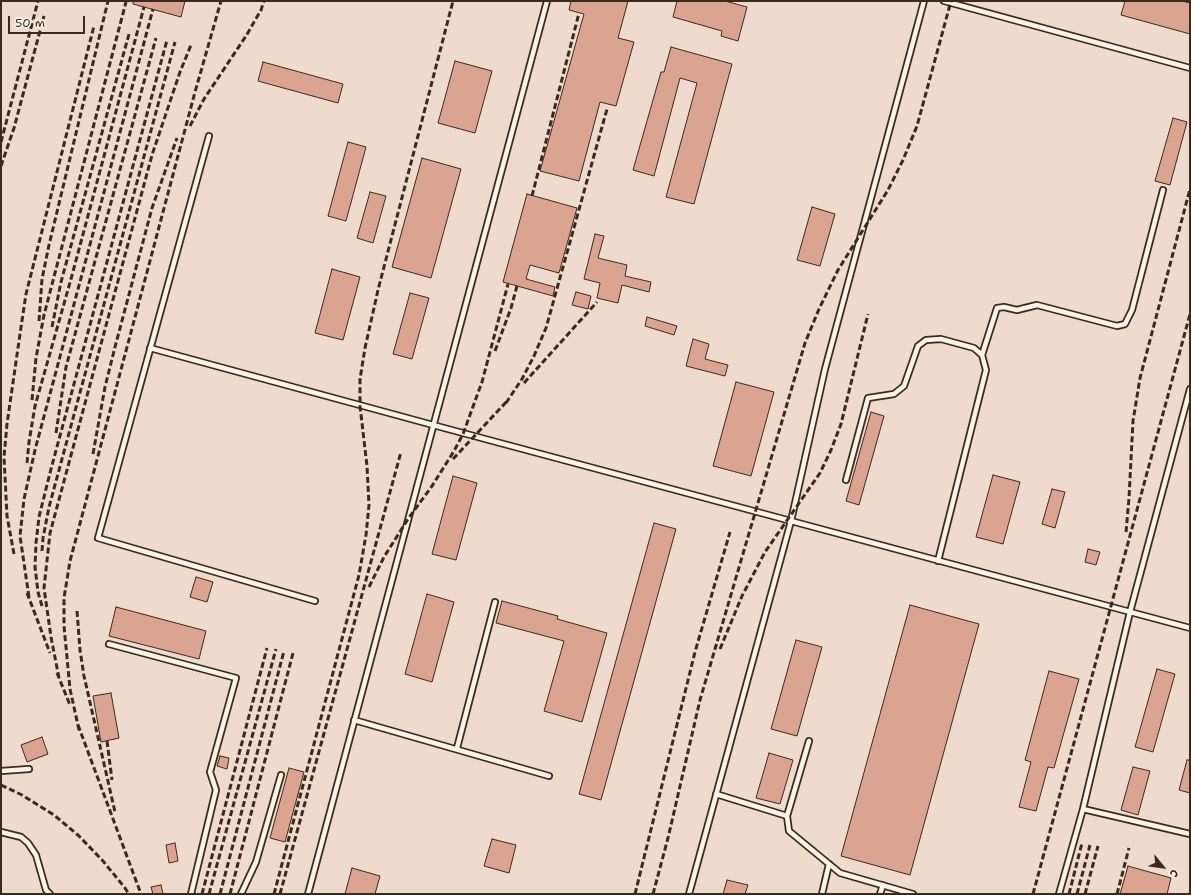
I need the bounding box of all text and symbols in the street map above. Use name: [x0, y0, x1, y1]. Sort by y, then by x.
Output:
scale bar: [10, 8, 87, 34]
text: 50 m: [15, 15, 45, 31]
north arrow: [1143, 847, 1183, 887]
text: С: [1166, 866, 1182, 880]

